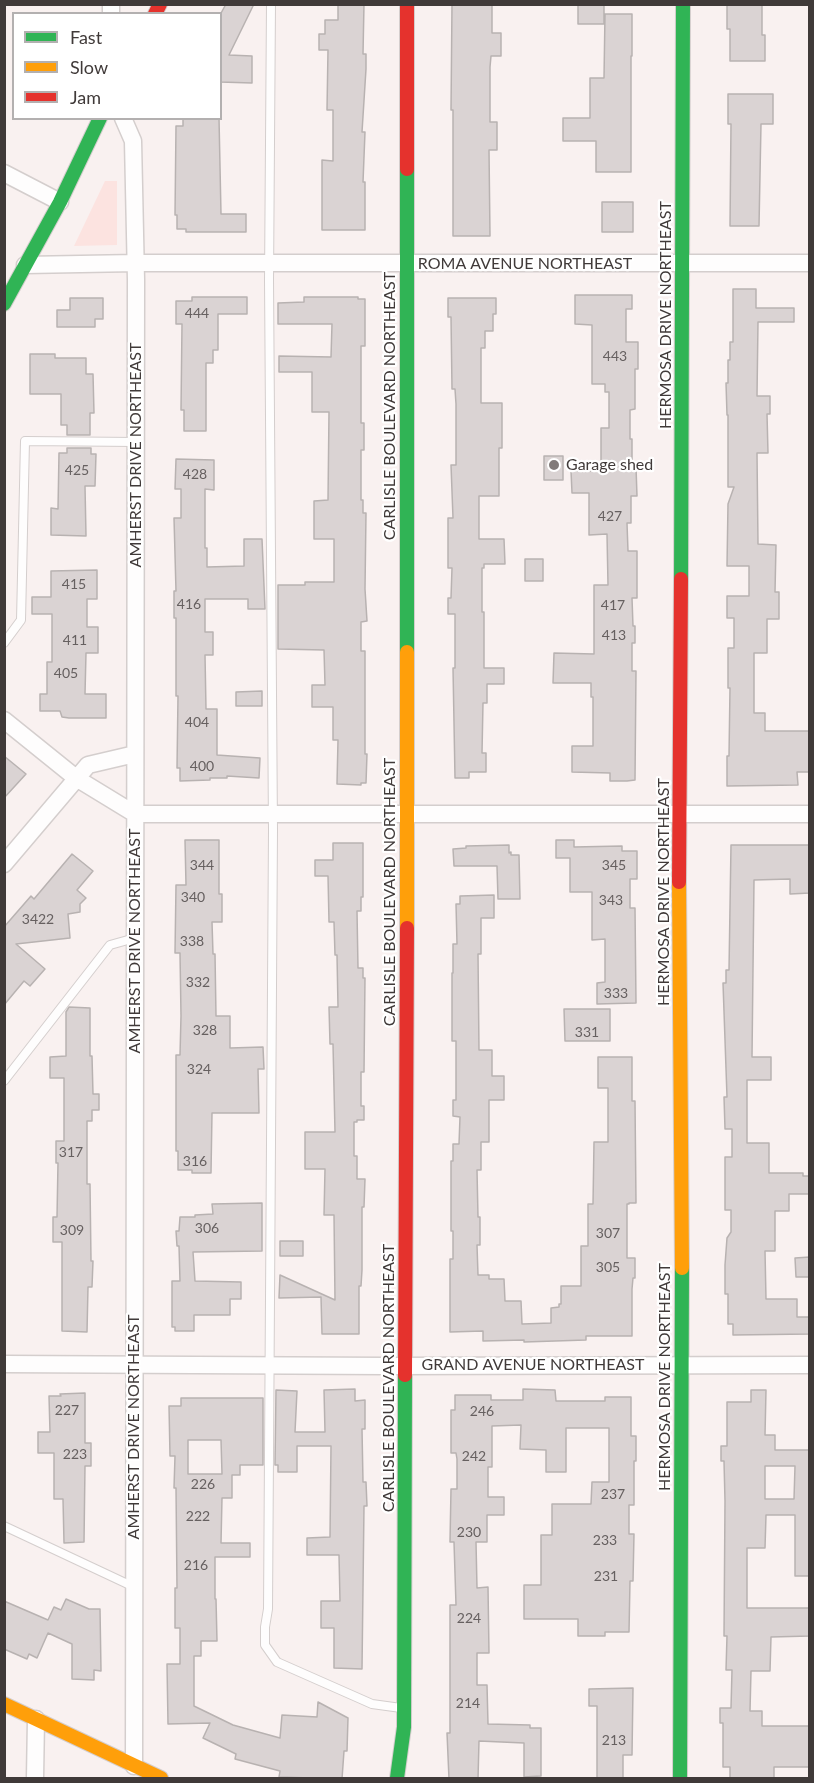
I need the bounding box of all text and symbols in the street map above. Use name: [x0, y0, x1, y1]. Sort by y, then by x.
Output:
legend: [12, 12, 222, 120]
text: Fast: [70, 26, 102, 48]
text: Slow: [70, 56, 108, 78]
text: Jam: [70, 86, 101, 108]
street label: HERMOSA DRIVE NORTHEAST: [656, 201, 676, 429]
street label: ROMA AVENUE NORTHEAST: [418, 254, 632, 274]
street label: CARLISLE BOULEVARD NORTHEAST: [380, 272, 400, 540]
house number: 444: [185, 305, 209, 321]
street label: AMHERST DRIVE NORTHEAST: [126, 343, 146, 567]
house number: 443: [603, 348, 627, 364]
place label: Garage shed: [566, 455, 653, 475]
marker: Garage shed: [547, 458, 561, 472]
house number: 425: [65, 462, 89, 478]
house number: 428: [183, 466, 207, 482]
house number: 427: [598, 508, 622, 524]
house number: 415: [62, 576, 86, 592]
house number: 416: [177, 596, 201, 612]
house number: 417: [601, 597, 625, 613]
house number: 413: [602, 627, 626, 643]
house number: 411: [63, 632, 87, 648]
house number: 405: [54, 665, 78, 681]
house number: 404: [185, 714, 209, 730]
house number: 400: [190, 758, 214, 774]
street label: CARLISLE BOULEVARD NORTHEAST: [380, 758, 400, 1026]
street label: HERMOSA DRIVE NORTHEAST: [654, 778, 674, 1006]
street label: AMHERST DRIVE NORTHEAST: [125, 829, 145, 1053]
house number: 344: [190, 857, 214, 873]
house number: 345: [602, 857, 626, 873]
house number: 340: [181, 889, 205, 905]
house number: 343: [599, 892, 623, 908]
house number: 3422: [22, 911, 54, 927]
house number: 338: [180, 933, 204, 949]
house number: 332: [186, 974, 210, 990]
house number: 333: [604, 985, 628, 1001]
house number: 328: [193, 1022, 217, 1038]
house number: 331: [575, 1024, 599, 1040]
house number: 324: [187, 1061, 211, 1077]
house number: 317: [59, 1144, 83, 1160]
house number: 316: [183, 1153, 207, 1169]
house number: 306: [195, 1220, 219, 1236]
house number: 309: [60, 1222, 84, 1238]
house number: 307: [596, 1225, 620, 1241]
street label: CARLISLE BOULEVARD NORTHEAST: [379, 1244, 399, 1512]
house number: 305: [596, 1259, 620, 1275]
street label: HERMOSA DRIVE NORTHEAST: [655, 1263, 675, 1491]
street label: AMHERST DRIVE NORTHEAST: [124, 1315, 144, 1539]
street label: GRAND AVENUE NORTHEAST: [422, 1355, 644, 1375]
house number: 227: [55, 1402, 79, 1418]
house number: 246: [470, 1403, 494, 1419]
house number: 223: [63, 1446, 87, 1462]
house number: 242: [462, 1448, 486, 1464]
house number: 226: [191, 1476, 215, 1492]
house number: 237: [601, 1486, 625, 1502]
house number: 222: [186, 1508, 210, 1524]
house number: 230: [457, 1524, 481, 1540]
house number: 233: [593, 1532, 617, 1548]
house number: 216: [184, 1557, 208, 1573]
house number: 231: [594, 1568, 618, 1584]
house number: 224: [457, 1610, 481, 1626]
house number: 214: [456, 1695, 480, 1711]
house number: 213: [602, 1732, 626, 1748]

